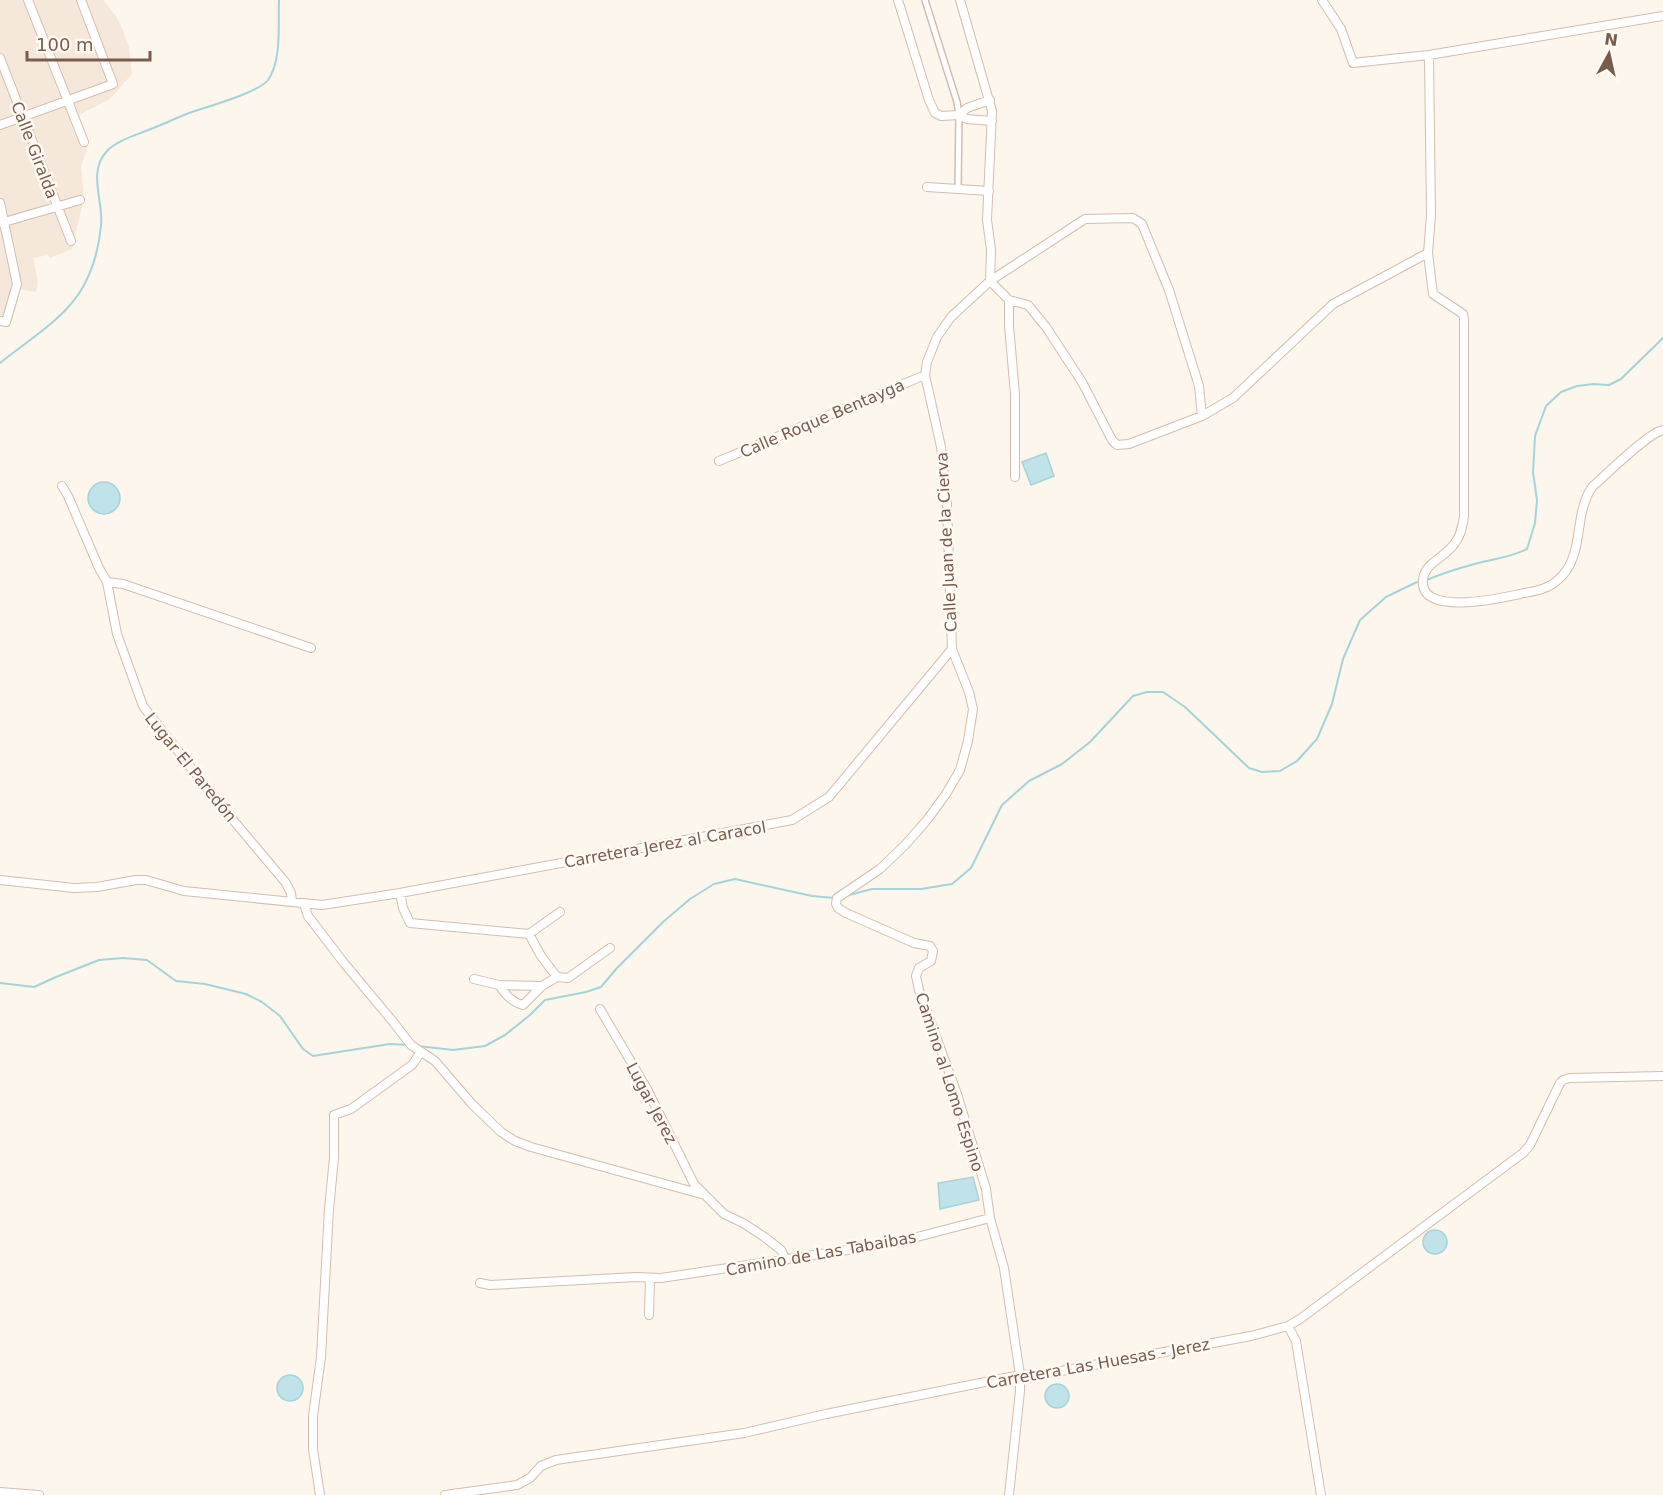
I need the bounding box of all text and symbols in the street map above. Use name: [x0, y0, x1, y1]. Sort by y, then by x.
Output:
scale bar: [27, 24, 150, 62]
north arrow: [1579, 24, 1639, 84]
text: N: [1603, 29, 1619, 50]
text: 100 m: [36, 34, 94, 55]
street label: Calle Giralda: [7, 99, 62, 201]
street label: Calle Roque Bentayga: [737, 375, 907, 462]
street label: Calle Juan de la Cierva: [932, 451, 961, 633]
street label: Lugar El Paredón: [141, 709, 240, 826]
street label: Carretera Jerez al Caracol: [563, 817, 768, 872]
street label: Camino al Lomo Espino: [912, 990, 987, 1174]
street label: Lugar Jerez: [622, 1059, 681, 1147]
street label: Camino de Las Tabaibas: [724, 1227, 918, 1280]
street label: Carretera Las Huesas - Jerez: [985, 1334, 1211, 1393]

